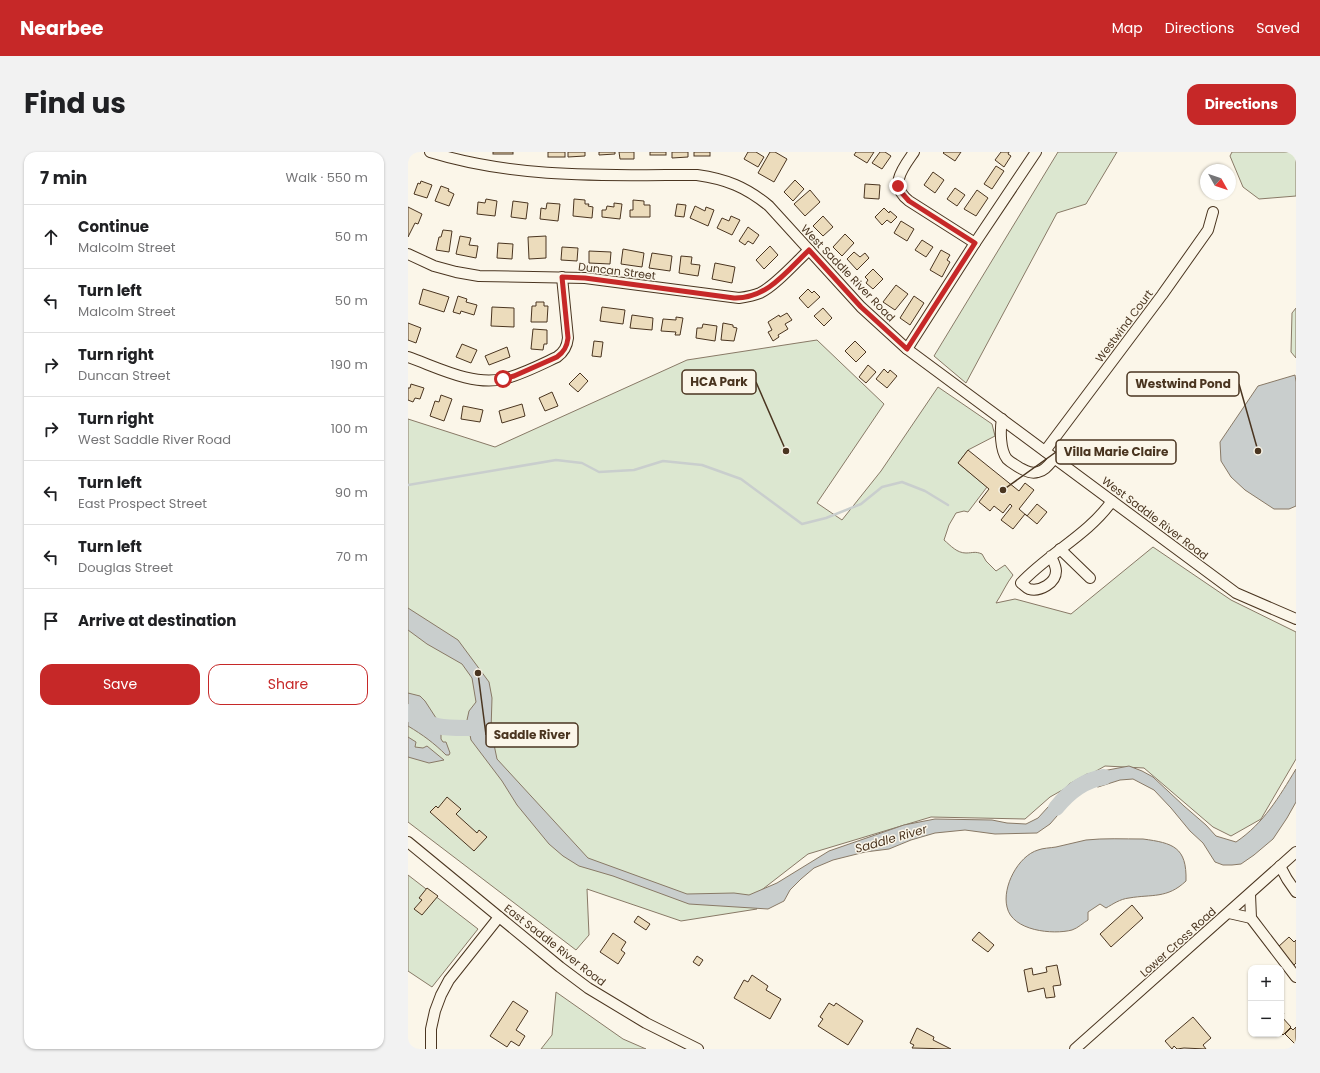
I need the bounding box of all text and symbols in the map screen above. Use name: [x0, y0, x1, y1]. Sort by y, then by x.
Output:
text: Nearbee: [20, 15, 103, 42]
text: Map: [1112, 18, 1143, 38]
text: Directions: [1165, 18, 1234, 38]
text: Saved: [1256, 18, 1300, 38]
text: Find us: [24, 84, 126, 123]
button: Directions: [1187, 84, 1296, 125]
north arrow: [1200, 164, 1236, 200]
text: 7 min: [40, 166, 87, 190]
text: Walk · 550 m: [286, 168, 368, 187]
route end: [889, 177, 907, 195]
text: Continue: [78, 216, 149, 237]
street label: West Saddle River Road: [797, 221, 899, 325]
icon: ahead: [40, 226, 62, 248]
text: 50 m: [335, 227, 368, 246]
text: Malcolm Street: [78, 238, 176, 257]
street label: Duncan Street: [577, 258, 657, 284]
text: Turn left: [78, 280, 142, 301]
street label: Westwind Court: [1091, 286, 1157, 366]
icon: left: [40, 290, 62, 312]
text: 50 m: [335, 291, 368, 310]
text: Malcolm Street: [78, 302, 176, 321]
text: Turn right: [78, 344, 154, 365]
icon: right: [40, 354, 62, 376]
text: 190 m: [331, 355, 368, 374]
text: Duncan Street: [78, 366, 170, 385]
route start: [494, 370, 512, 388]
callout: HCA Park: [682, 370, 756, 394]
callout: Westwind Pond: [1127, 372, 1239, 396]
text: HCA Park: [690, 373, 748, 390]
text: Westwind Pond: [1135, 375, 1231, 392]
text: Turn right: [78, 408, 154, 429]
icon: right: [40, 418, 62, 440]
text: 100 m: [331, 419, 368, 438]
text: West Saddle River Road: [78, 430, 231, 449]
callout: Villa Marie Claire: [1056, 440, 1176, 464]
text: Villa Marie Claire: [1064, 443, 1169, 460]
text: Turn left: [78, 472, 142, 493]
street label: West Saddle River Road: [1098, 473, 1212, 563]
icon: left: [40, 482, 62, 504]
text: 90 m: [335, 483, 368, 502]
text: East Prospect Street: [78, 494, 207, 513]
text: Turn left: [78, 536, 142, 557]
icon: left: [40, 546, 62, 568]
text: 70 m: [336, 547, 368, 566]
text: Douglas Street: [78, 558, 173, 577]
icon: arrive: [40, 610, 62, 632]
text: Arrive at destination: [78, 610, 236, 631]
button: Save: [40, 664, 200, 705]
button: Share: [208, 664, 368, 705]
callout: Saddle River: [486, 723, 578, 747]
text: Saddle River: [494, 726, 570, 743]
water label: Saddle River: [853, 820, 929, 857]
street label: East Saddle River Road: [501, 900, 609, 990]
street label: Lower Cross Road: [1136, 903, 1220, 981]
map controls: [1248, 965, 1284, 1037]
button: +: [1248, 965, 1284, 1001]
button: −: [1248, 1001, 1284, 1037]

